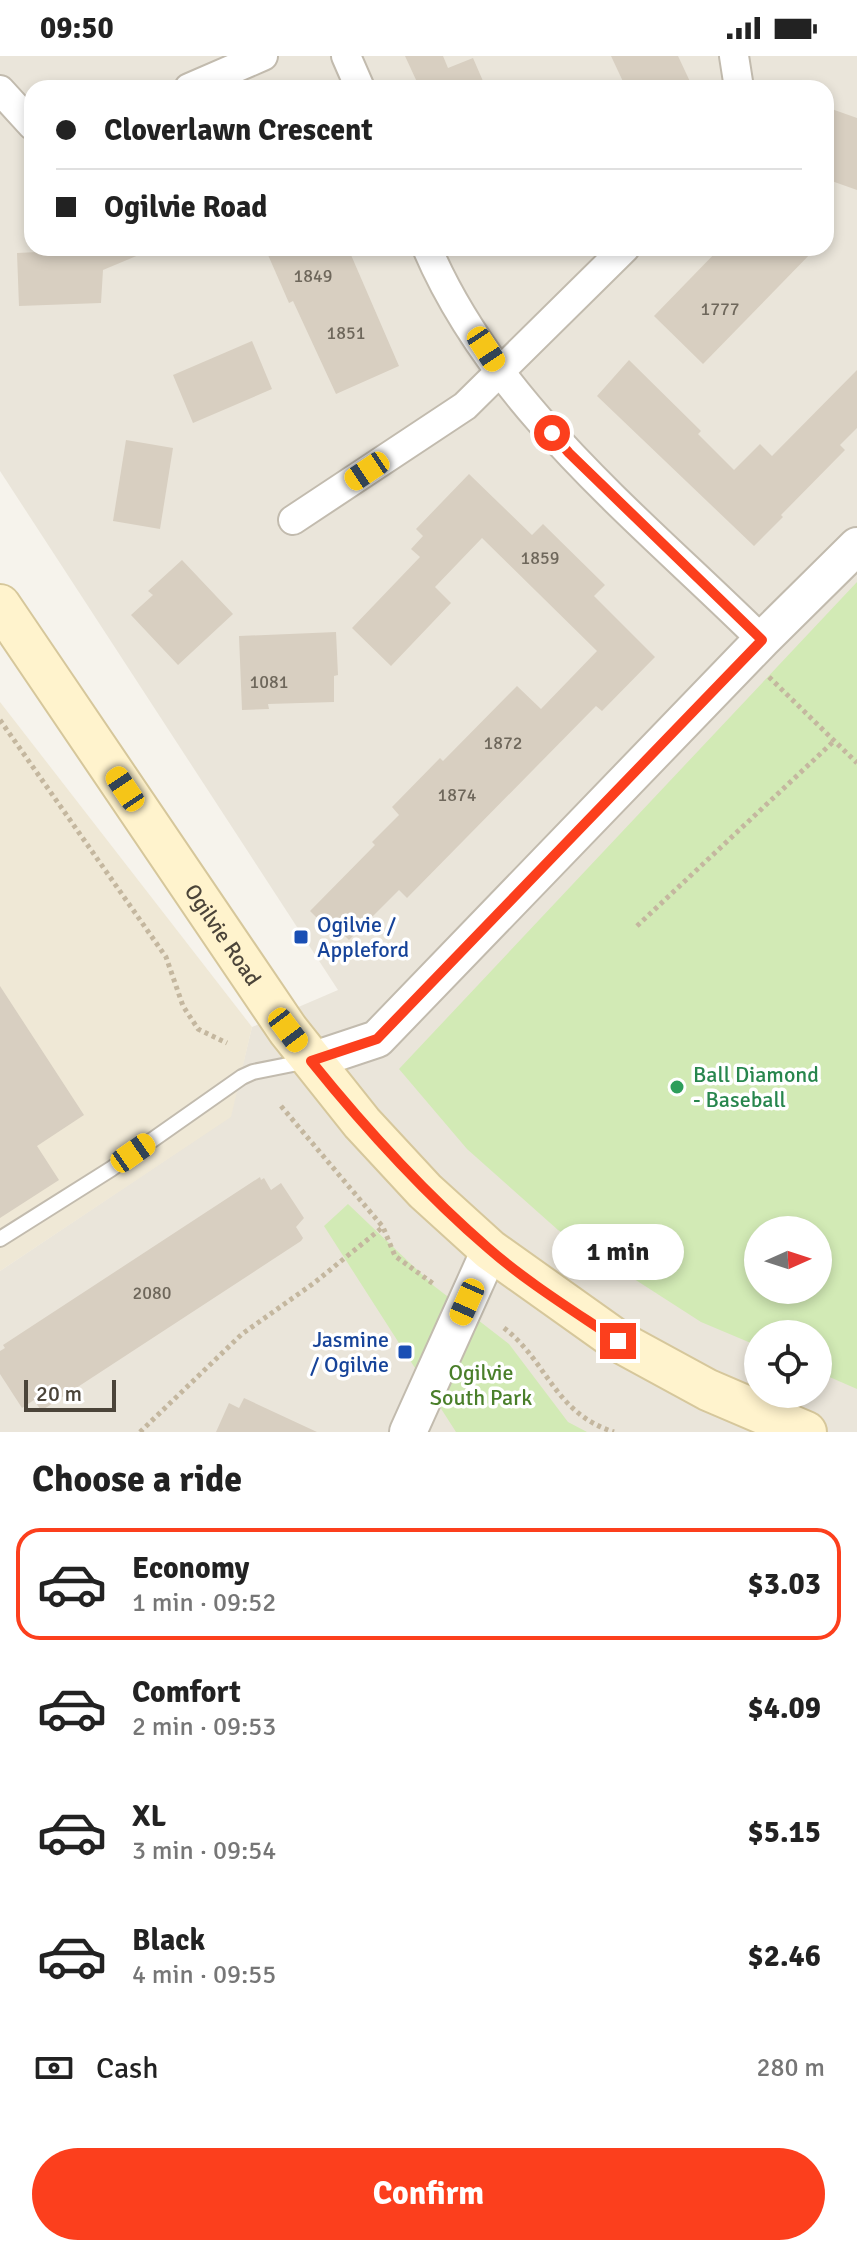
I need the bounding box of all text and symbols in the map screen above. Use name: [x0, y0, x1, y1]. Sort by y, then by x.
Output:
text: 09:50: [40, 10, 114, 47]
text: Cloverlawn Crescent: [104, 112, 373, 149]
text: Ogilvie Road: [104, 189, 267, 226]
house number: 1849: [294, 265, 332, 287]
house number: 1777: [701, 298, 739, 320]
house number: 1851: [327, 322, 365, 344]
car: [463, 322, 509, 376]
route start: [534, 415, 570, 451]
car: [340, 448, 394, 494]
house number: 1859: [521, 547, 559, 569]
house number: 1081: [250, 671, 288, 693]
house number: 1872: [484, 732, 522, 754]
car: [102, 762, 148, 816]
house number: 1874: [438, 784, 477, 806]
street label: Ogilvie Road: [179, 879, 267, 991]
place label: Ogilvie / Appleford: [317, 911, 409, 963]
marker: Ogilvie / Appleford: [292, 928, 310, 946]
car: [264, 1004, 312, 1056]
place label: Ball Diamond - Baseball: [693, 1061, 819, 1113]
marker: Ball Diamond - Baseball: [668, 1078, 686, 1096]
car: [106, 1129, 160, 1177]
north arrow: [744, 1216, 832, 1304]
map controls: [744, 1216, 832, 1408]
callout: 1 min: [552, 1225, 684, 1281]
text: 1 min: [587, 1236, 649, 1268]
car: [446, 1275, 488, 1329]
house number: 2080: [133, 1282, 171, 1304]
button: locate: [744, 1320, 832, 1408]
route end: [600, 1323, 636, 1359]
place label: Jasmine / Ogilvie: [310, 1326, 389, 1378]
marker: Jasmine / Ogilvie: [396, 1343, 414, 1361]
park label: Ogilvie South Park: [430, 1359, 532, 1411]
scale bar: [24, 1376, 116, 1412]
text: 20 m: [36, 1380, 82, 1407]
text: Choose a ride: [32, 1457, 242, 1502]
icon: car: [36, 1548, 108, 1620]
text: Economy: [132, 1550, 249, 1587]
text: $3.03: [748, 1566, 821, 1603]
text: 1 min · 09:52: [132, 1587, 276, 1619]
icon: car: [36, 1672, 108, 1744]
text: Comfort: [132, 1674, 241, 1711]
text: $4.09: [748, 1690, 821, 1727]
text: 2 min · 09:53: [132, 1711, 276, 1743]
icon: car: [36, 1796, 108, 1868]
text: XL: [132, 1798, 166, 1835]
text: $5.15: [748, 1814, 821, 1851]
text: 3 min · 09:54: [132, 1835, 276, 1867]
icon: car: [36, 1920, 108, 1992]
text: Black: [132, 1922, 205, 1959]
text: $2.46: [748, 1938, 821, 1975]
text: 4 min · 09:55: [132, 1959, 276, 1991]
icon: cash: [32, 2046, 76, 2090]
text: Cash: [96, 2050, 159, 2087]
text: 280 m: [756, 2052, 825, 2084]
button: Confirm: [32, 2148, 825, 2240]

